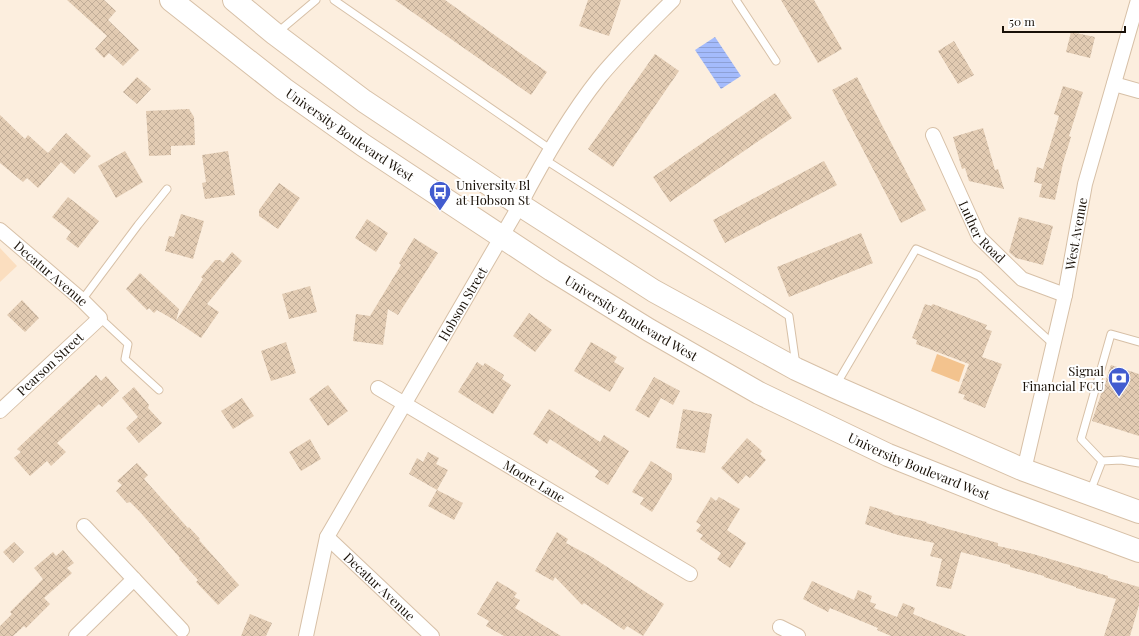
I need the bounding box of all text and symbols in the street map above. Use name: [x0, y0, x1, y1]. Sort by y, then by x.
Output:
scale bar: [1003, 8, 1125, 34]
text: 50 m: [1009, 13, 1035, 29]
street label: University Boulevard West: [283, 84, 418, 185]
place label: University Bl at Hobson St: [456, 176, 530, 208]
bus stop icon: University Bl at Hobson St: [427, 179, 453, 212]
street label: West Avenue: [1060, 196, 1090, 272]
street label: Luther Road: [956, 198, 1009, 266]
street label: Decatur Avenue: [11, 237, 92, 310]
street label: Hobson Street: [434, 263, 491, 344]
street label: University Boulevard West: [562, 271, 701, 364]
street label: Pearson Street: [13, 328, 87, 399]
place label: Signal Financial FCU: [1022, 362, 1104, 394]
bank icon: Signal Financial FCU: [1106, 365, 1132, 398]
street label: University Boulevard West: [846, 428, 993, 503]
street label: Moore Lane: [501, 456, 569, 506]
street label: Decatur Avenue: [340, 548, 419, 624]

